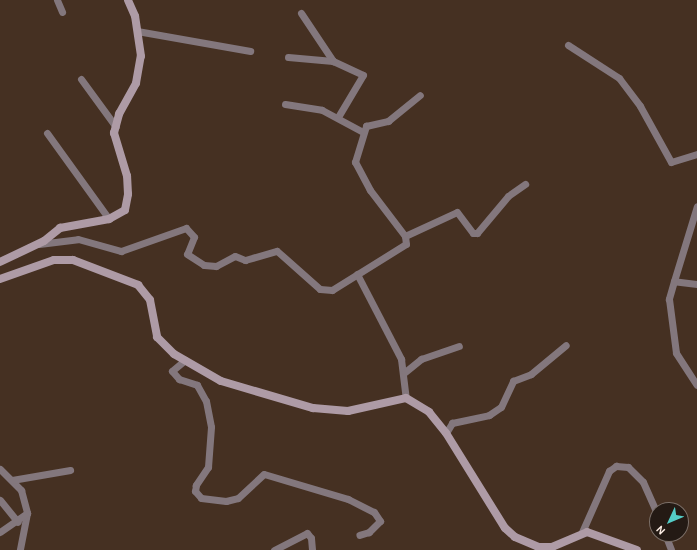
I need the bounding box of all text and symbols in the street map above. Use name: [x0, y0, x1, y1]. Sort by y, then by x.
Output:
north arrow: [649, 502, 689, 542]
text: N: [653, 523, 668, 537]

